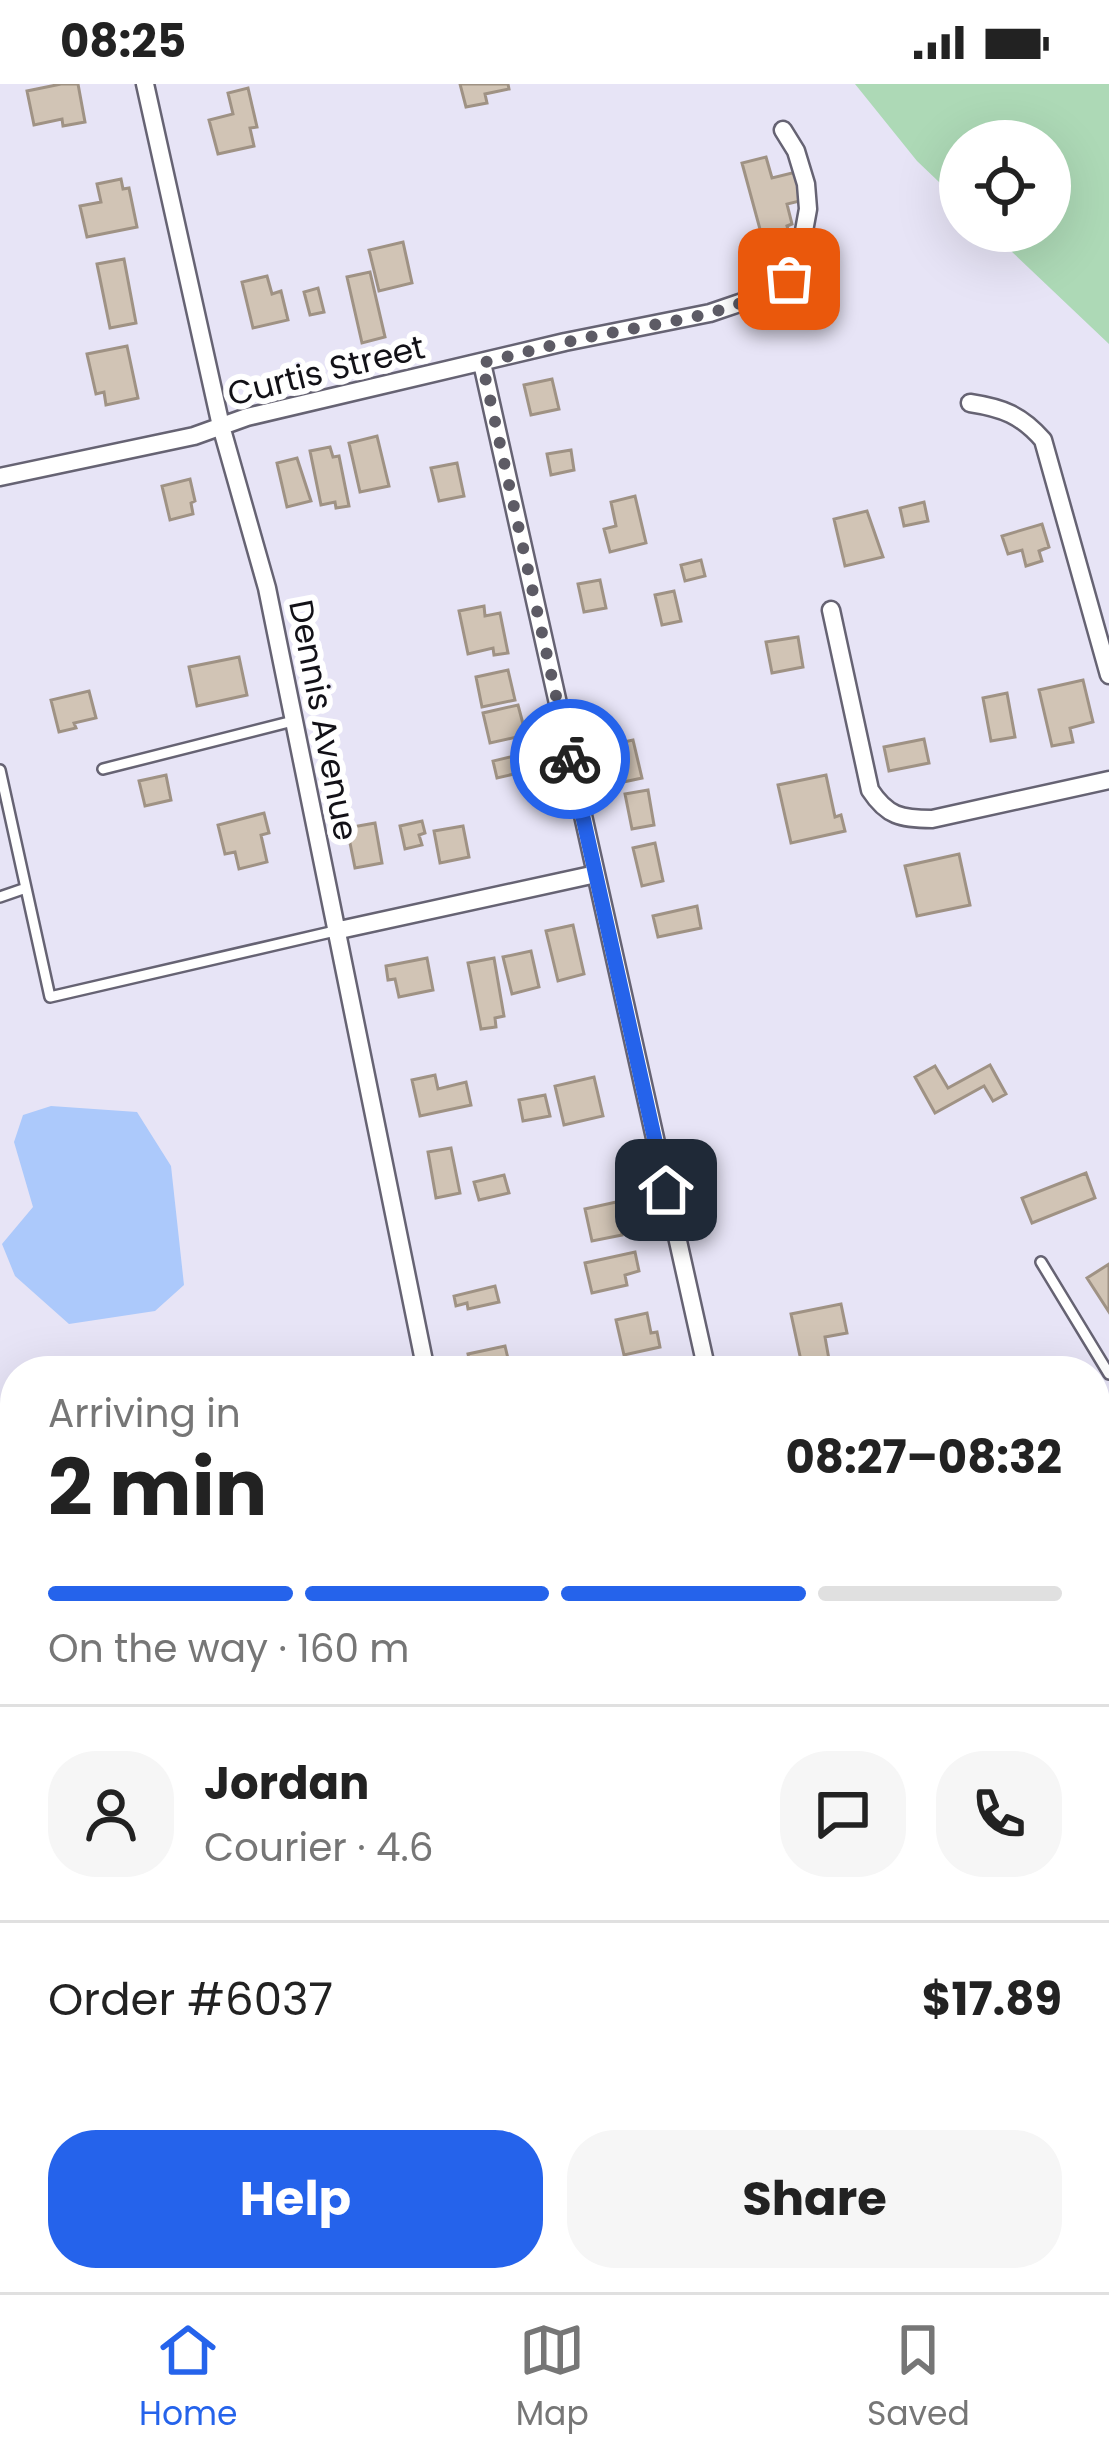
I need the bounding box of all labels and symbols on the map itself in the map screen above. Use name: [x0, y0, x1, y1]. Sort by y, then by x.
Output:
pin: [738, 228, 840, 330]
street label: Curtis Street: [223, 323, 430, 418]
street label: Dennis Avenue: [277, 596, 370, 844]
courier: [510, 699, 630, 819]
pin: [615, 1139, 717, 1241]

